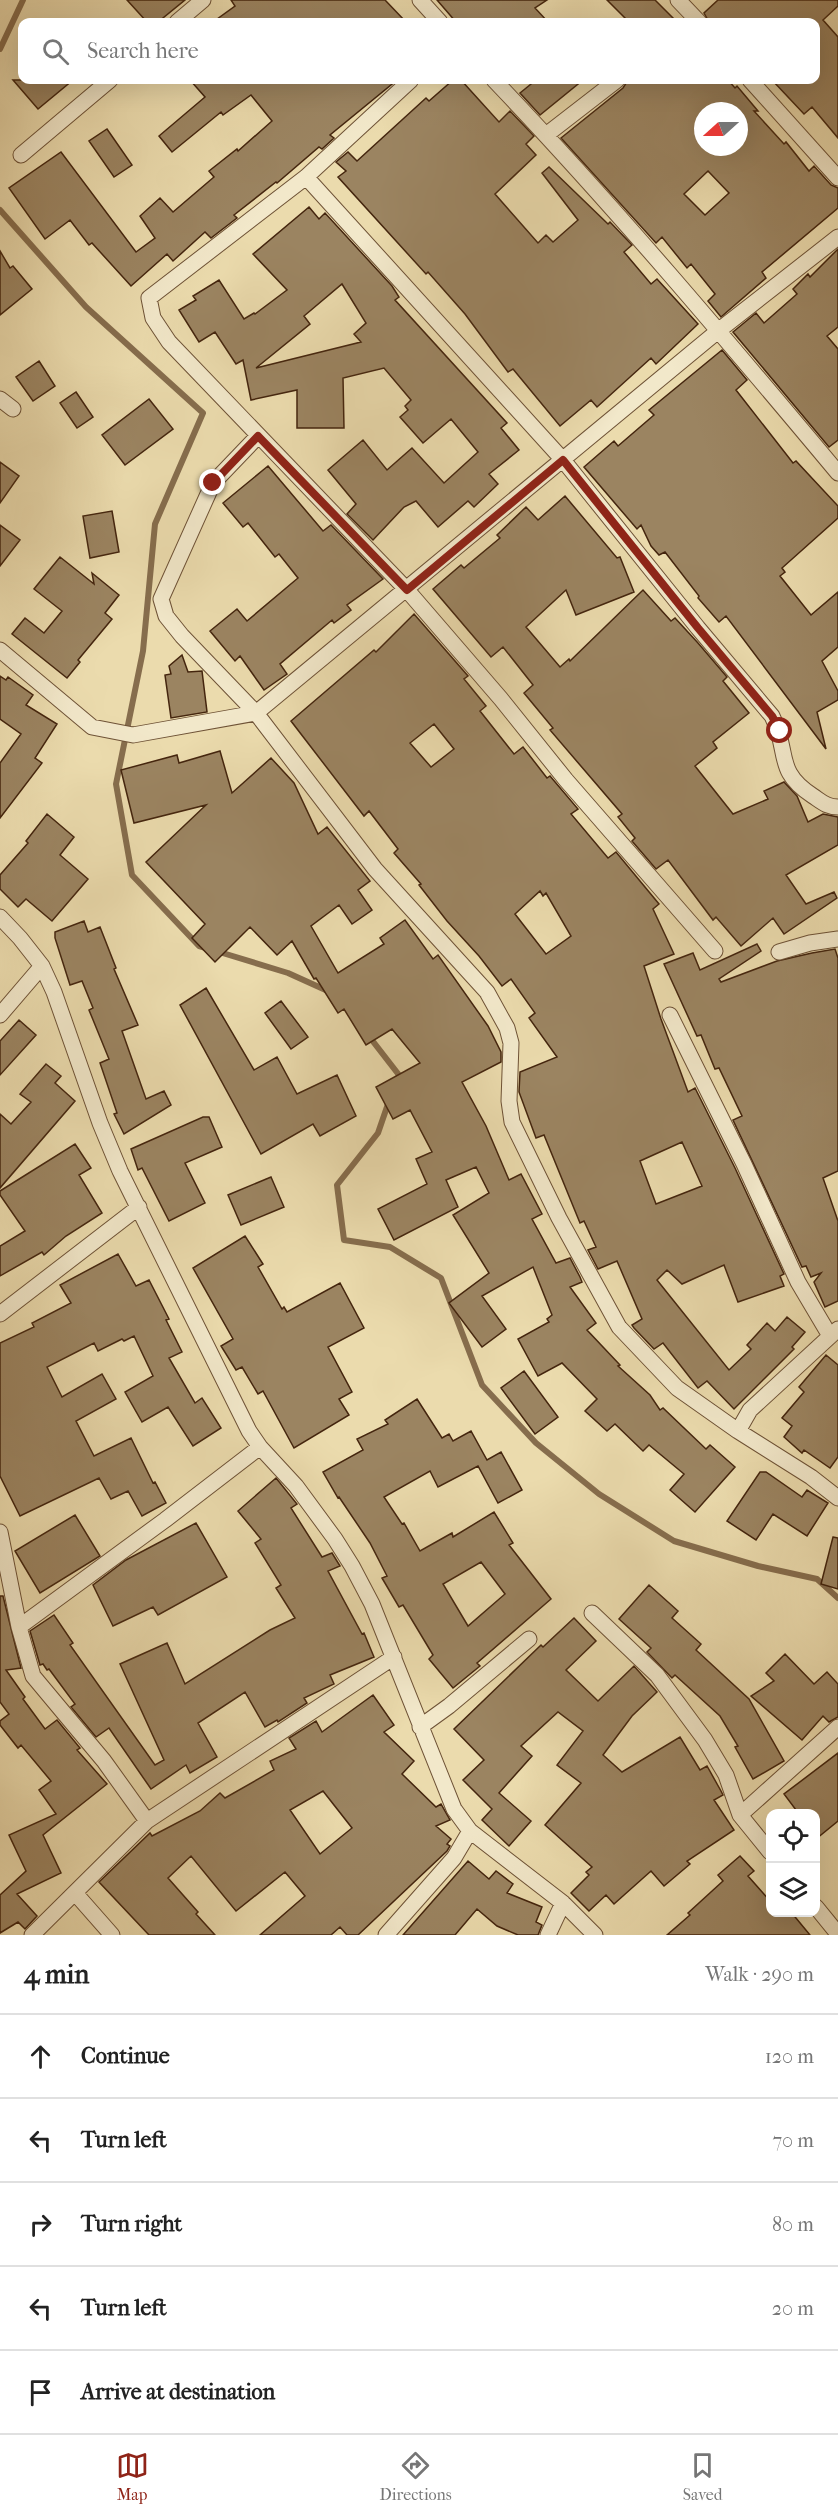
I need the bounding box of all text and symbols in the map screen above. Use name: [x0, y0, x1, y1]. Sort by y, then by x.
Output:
search box: [18, 18, 820, 84]
icon: search: [39, 35, 72, 68]
text: Search here: [87, 38, 199, 64]
north arrow: [694, 102, 748, 156]
route end: [199, 469, 225, 495]
route start: [766, 717, 792, 743]
map controls: [766, 1809, 820, 1917]
button: locate: [766, 1809, 820, 1863]
button: layers: [766, 1863, 820, 1917]
text: 4 min: [24, 1959, 89, 1990]
text: Walk · 290 m: [705, 1963, 814, 1986]
icon: ahead: [24, 2040, 57, 2073]
text: Continue: [81, 2043, 170, 2069]
text: 120 m: [765, 2045, 814, 2068]
icon: left: [24, 2124, 57, 2157]
text: Turn left: [81, 2127, 167, 2153]
text: 70 m: [772, 2129, 814, 2152]
icon: right: [24, 2208, 57, 2241]
text: Turn right: [81, 2211, 182, 2237]
text: 80 m: [772, 2213, 814, 2236]
icon: left: [24, 2292, 57, 2325]
text: Turn left: [81, 2295, 167, 2321]
text: 20 m: [772, 2297, 814, 2320]
icon: arrive: [24, 2376, 57, 2409]
text: Arrive at destination: [81, 2379, 275, 2405]
tab: Map: [116, 2449, 149, 2504]
tab: Directions: [380, 2449, 452, 2504]
tab: Saved: [683, 2449, 722, 2504]

